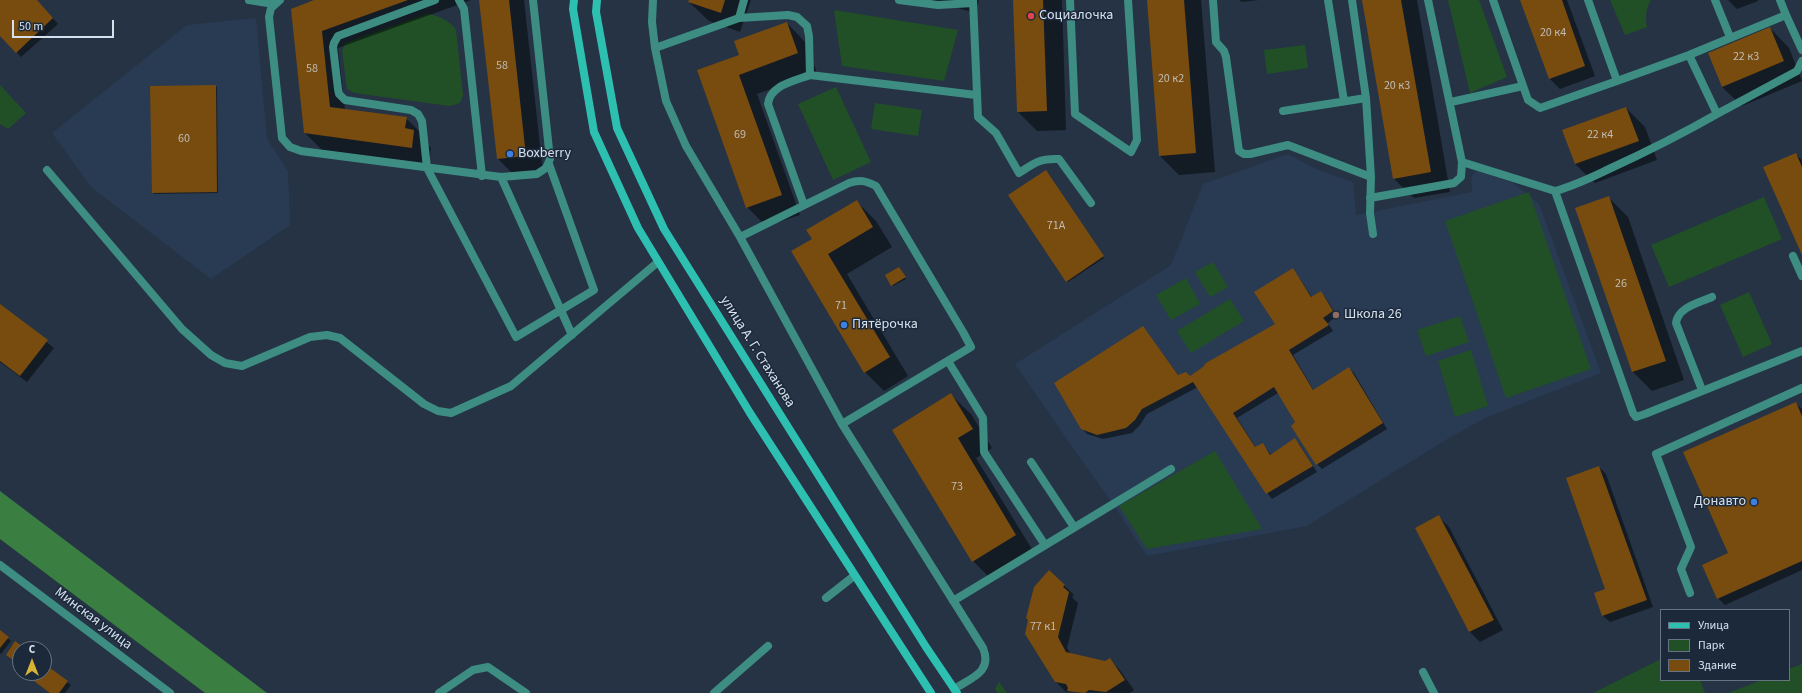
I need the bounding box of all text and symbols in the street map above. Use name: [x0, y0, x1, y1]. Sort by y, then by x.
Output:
place label: Социалочка: [1039, 8, 1113, 24]
marker: Социалочка: [1026, 11, 1036, 21]
scale bar: [14, 12, 116, 38]
text: 50 m: [19, 18, 43, 35]
house number: 20 к4: [1540, 26, 1566, 40]
house number: 22 к3: [1733, 50, 1759, 64]
house number: 58: [496, 59, 508, 73]
house number: 58: [306, 62, 318, 76]
house number: 20 к2: [1158, 72, 1184, 86]
house number: 20 к3: [1384, 79, 1410, 93]
house number: 69: [734, 128, 746, 142]
house number: 22 к4: [1587, 128, 1613, 142]
house number: 60: [178, 132, 190, 146]
place label: Boxberry: [518, 146, 571, 162]
marker: Boxberry: [505, 149, 515, 159]
house number: 71А: [1047, 219, 1065, 233]
house number: 26: [1615, 277, 1627, 291]
street label: улица А. Г. Стаханова: [716, 293, 798, 411]
house number: 71: [835, 299, 847, 313]
place label: Школа 26: [1344, 307, 1402, 323]
marker: Школа 26: [1331, 310, 1341, 320]
place label: Пятёрочка: [852, 317, 918, 333]
marker: Пятёрочка: [839, 320, 849, 330]
house number: 73: [951, 480, 963, 494]
place label: Донавто: [1694, 494, 1746, 510]
marker: Донавто: [1749, 497, 1759, 507]
street label: Минская улица: [51, 584, 135, 654]
legend: [1660, 609, 1790, 681]
text: Улица: [1698, 617, 1729, 634]
house number: 77 к1: [1030, 620, 1056, 634]
text: Парк: [1698, 637, 1724, 654]
north arrow: [12, 641, 52, 681]
text: С: [29, 642, 35, 657]
text: Здание: [1698, 657, 1737, 674]

